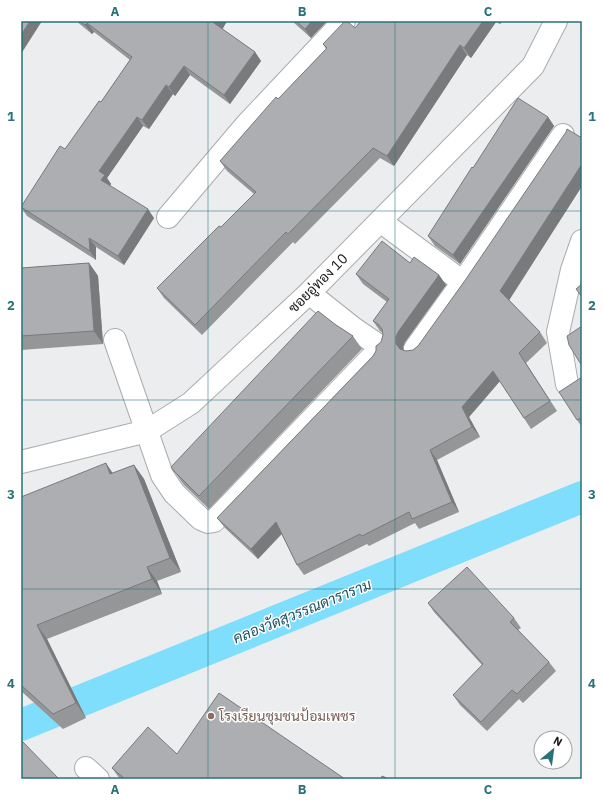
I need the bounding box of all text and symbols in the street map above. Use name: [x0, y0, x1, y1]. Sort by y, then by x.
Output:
text: A: [111, 3, 120, 20]
text: B: [298, 3, 307, 20]
text: C: [484, 3, 493, 20]
text: 1: [7, 108, 15, 125]
text: 1: [588, 108, 596, 125]
street label: ซอยอู่ทอง 10: [284, 249, 352, 317]
text: 2: [7, 297, 15, 314]
text: 2: [588, 297, 596, 314]
text: 3: [7, 486, 15, 503]
text: 3: [588, 486, 596, 503]
water label: คลองวัดสุวรรณดาราราม: [230, 575, 375, 649]
text: 4: [7, 675, 15, 692]
text: 4: [588, 675, 596, 692]
place label: โรงเรียนชุมชนป้อมเพชร: [218, 707, 356, 726]
marker: โรงเรียนชุมชนป้อมเพชร: [206, 711, 216, 721]
north arrow: [533, 730, 573, 770]
text: N: [551, 733, 565, 749]
text: A: [111, 781, 120, 798]
text: B: [298, 781, 307, 798]
text: C: [484, 781, 493, 798]

